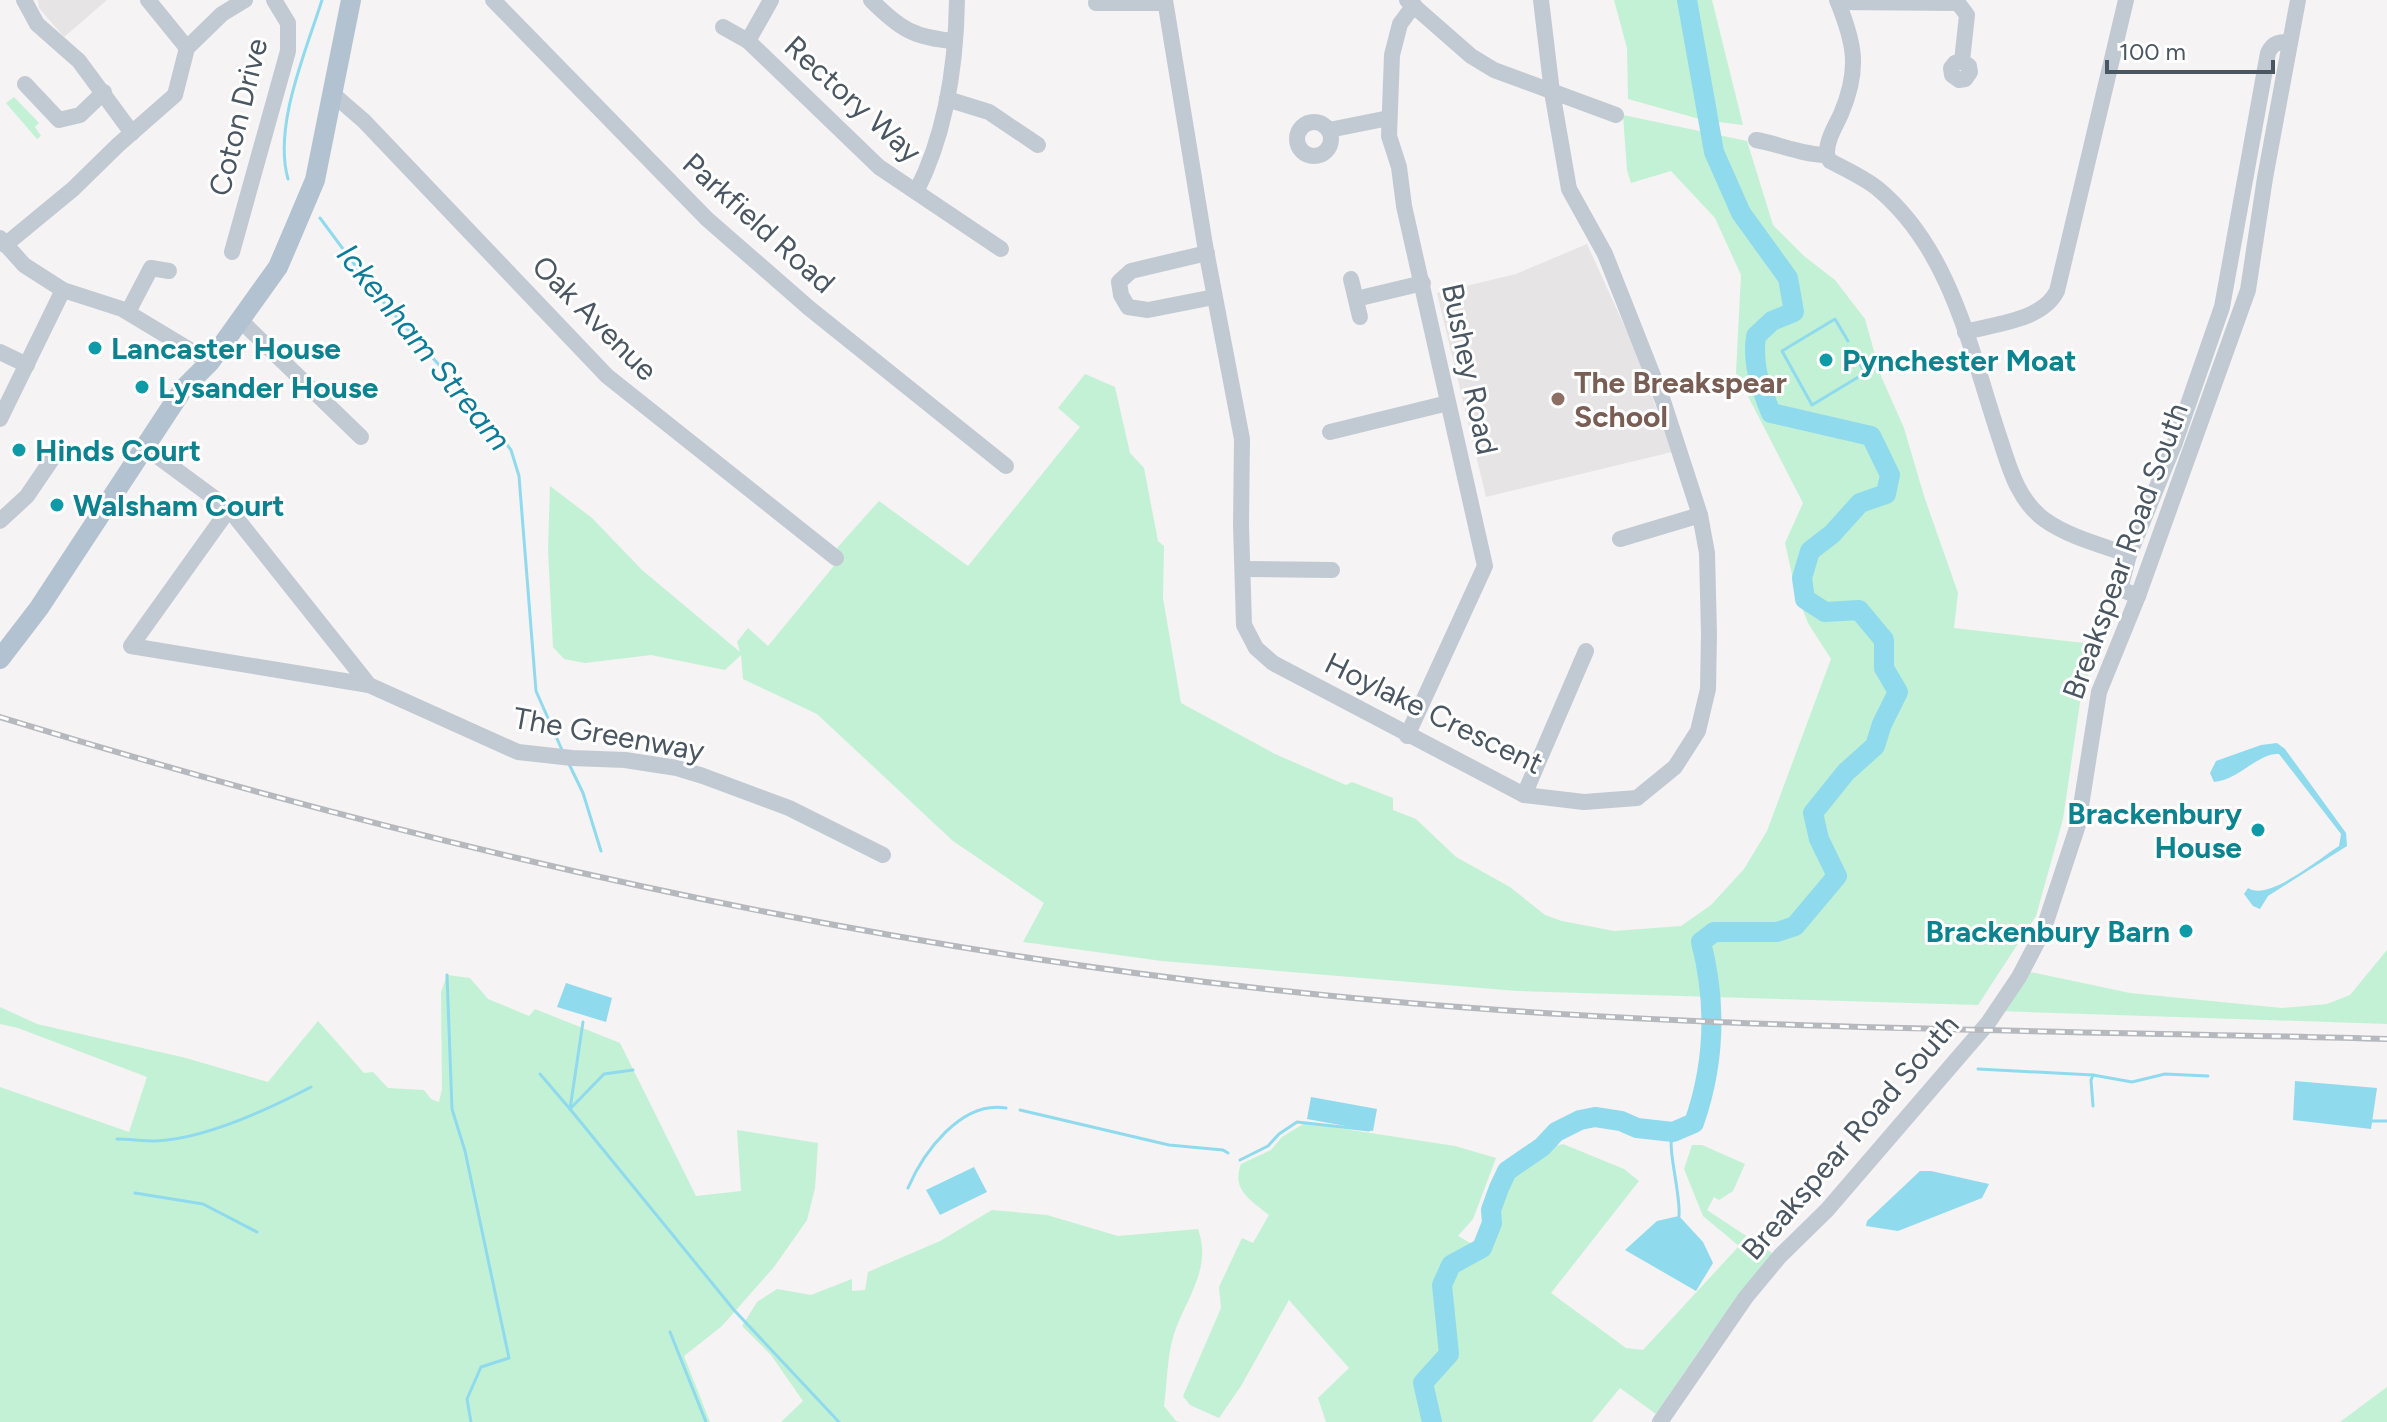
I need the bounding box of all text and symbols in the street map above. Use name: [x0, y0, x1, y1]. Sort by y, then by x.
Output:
scale bar: [2107, 24, 2273, 74]
street label: Rectory Way: [777, 28, 929, 170]
street label: Coton Drive: [201, 34, 275, 200]
text: 100 m: [2119, 37, 2186, 66]
street label: Parkfield Road: [675, 145, 843, 301]
water label: Ickenham Stream: [329, 236, 519, 458]
street label: Oak Avenue: [525, 248, 665, 388]
street label: Bushey Road: [1434, 280, 1506, 458]
place label: Lancaster House: [111, 330, 341, 367]
marker: Lancaster House: [86, 339, 104, 357]
place label: Pynchester Moat: [1842, 342, 2077, 379]
marker: Pynchester Moat: [1817, 351, 1835, 369]
place label: The Breakspear School: [1574, 364, 1787, 435]
place label: Lysander House: [158, 369, 379, 406]
marker: Lysander House: [133, 378, 151, 396]
marker: The Breakspear School: [1549, 390, 1567, 408]
street label: Breakspear Road South: [2054, 398, 2196, 704]
place label: Hinds Court: [35, 432, 201, 469]
marker: Hinds Court: [10, 441, 28, 459]
place label: Walsham Court: [73, 487, 285, 524]
marker: Walsham Court: [48, 496, 66, 514]
street label: Hoylake Crescent: [1319, 644, 1549, 782]
street label: The Greenway: [511, 699, 708, 769]
place label: Brackenbury House: [2067, 795, 2243, 866]
marker: Brackenbury House: [2249, 821, 2267, 839]
place label: Brackenbury Barn: [1925, 913, 2170, 950]
marker: Brackenbury Barn: [2177, 922, 2195, 940]
street label: Breakspear Road South: [1733, 1007, 1967, 1267]

